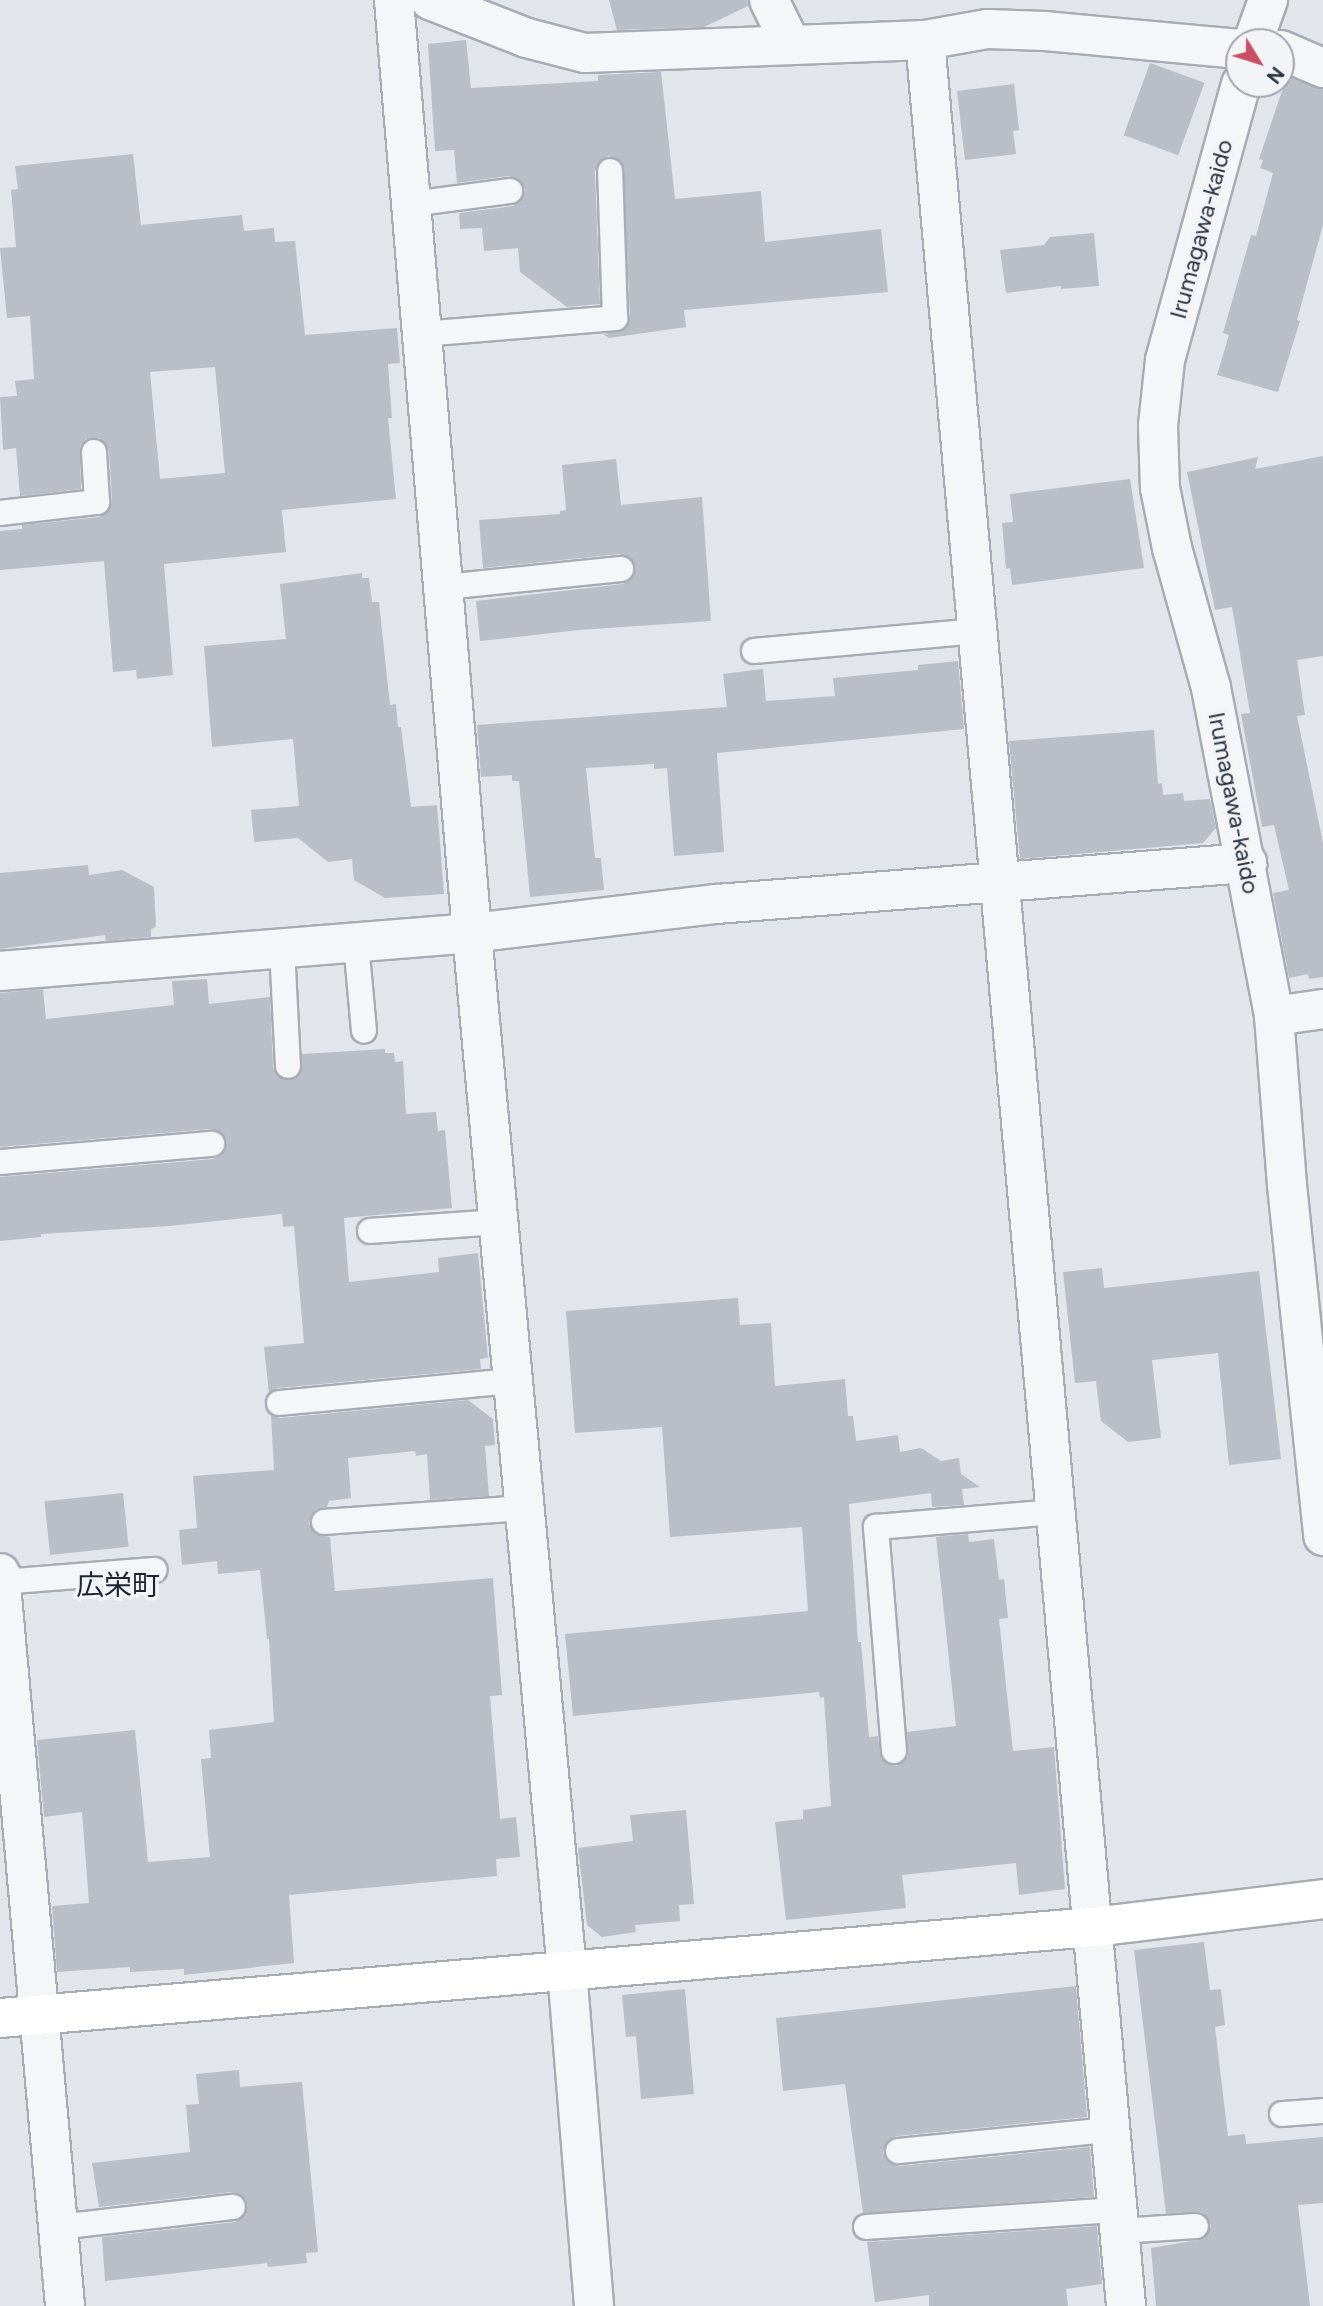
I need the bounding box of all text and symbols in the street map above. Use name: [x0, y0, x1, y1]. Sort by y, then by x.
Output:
north arrow: [1225, 28, 1295, 98]
text: N: [1262, 62, 1289, 88]
street label: Irumagawa-kaido: [1163, 136, 1239, 322]
street label: Irumagawa-kaido: [1202, 710, 1266, 896]
district label: 広栄町: [76, 1568, 160, 1602]

